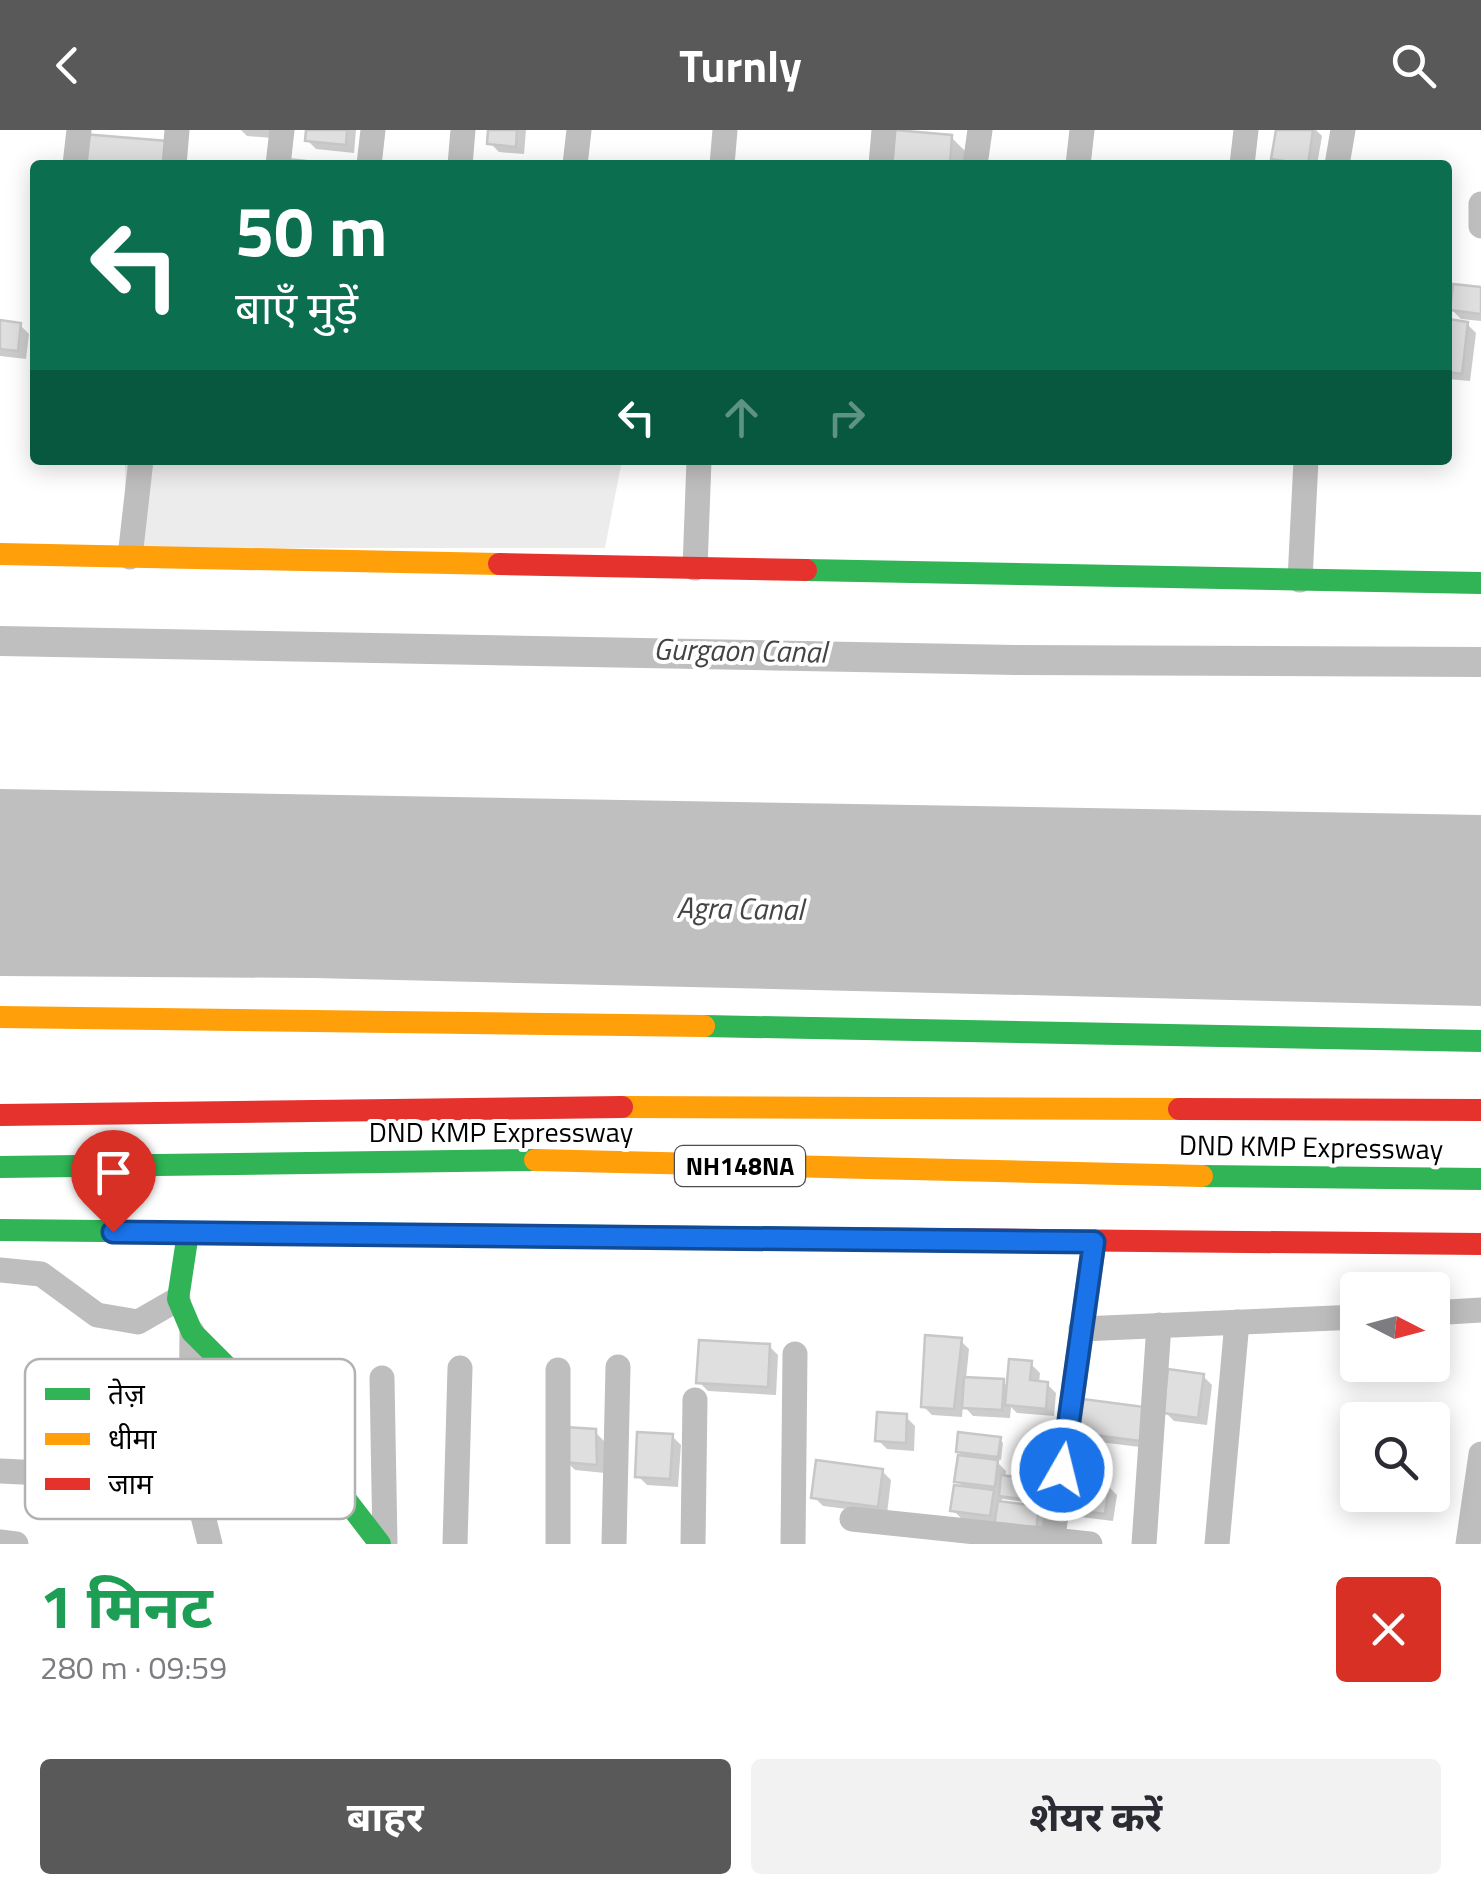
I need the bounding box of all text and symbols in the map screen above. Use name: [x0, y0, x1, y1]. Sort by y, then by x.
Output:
text: Turnly: [679, 31, 802, 99]
icon: back: [40, 38, 95, 93]
icon: search: [1386, 38, 1441, 93]
text: 50 m: [235, 177, 388, 283]
icon: left: [70, 200, 200, 330]
text: बाएँ मुड़ें: [235, 273, 358, 341]
icon: left: [609, 390, 664, 445]
icon: ahead: [714, 390, 769, 445]
icon: right: [819, 390, 874, 445]
water label: Gurgaon Canal: [653, 625, 830, 675]
water label: Agra Canal: [676, 884, 808, 932]
street label: DND KMP Expressway: [369, 1110, 633, 1153]
street label: DND KMP Expressway: [1178, 1123, 1444, 1170]
pin: [71, 1130, 156, 1233]
icon: arrive: [86, 1145, 141, 1200]
road number: NH148NA: [675, 1146, 805, 1186]
north arrow: [1340, 1272, 1450, 1382]
map controls: [1340, 1272, 1450, 1512]
legend: [25, 1359, 355, 1519]
text: तेज़: [108, 1372, 146, 1415]
button: search: [1340, 1402, 1450, 1512]
text: धीमा: [108, 1417, 157, 1460]
position arrow: [1010, 1418, 1114, 1522]
text: जाम: [108, 1462, 154, 1505]
text: 1 मिनट: [40, 1560, 213, 1651]
button: close: [1336, 1577, 1441, 1682]
text: 280 m · 09:59: [40, 1643, 227, 1691]
button: बाहर: [40, 1759, 731, 1874]
button: शेयर करें: [751, 1759, 1441, 1874]

